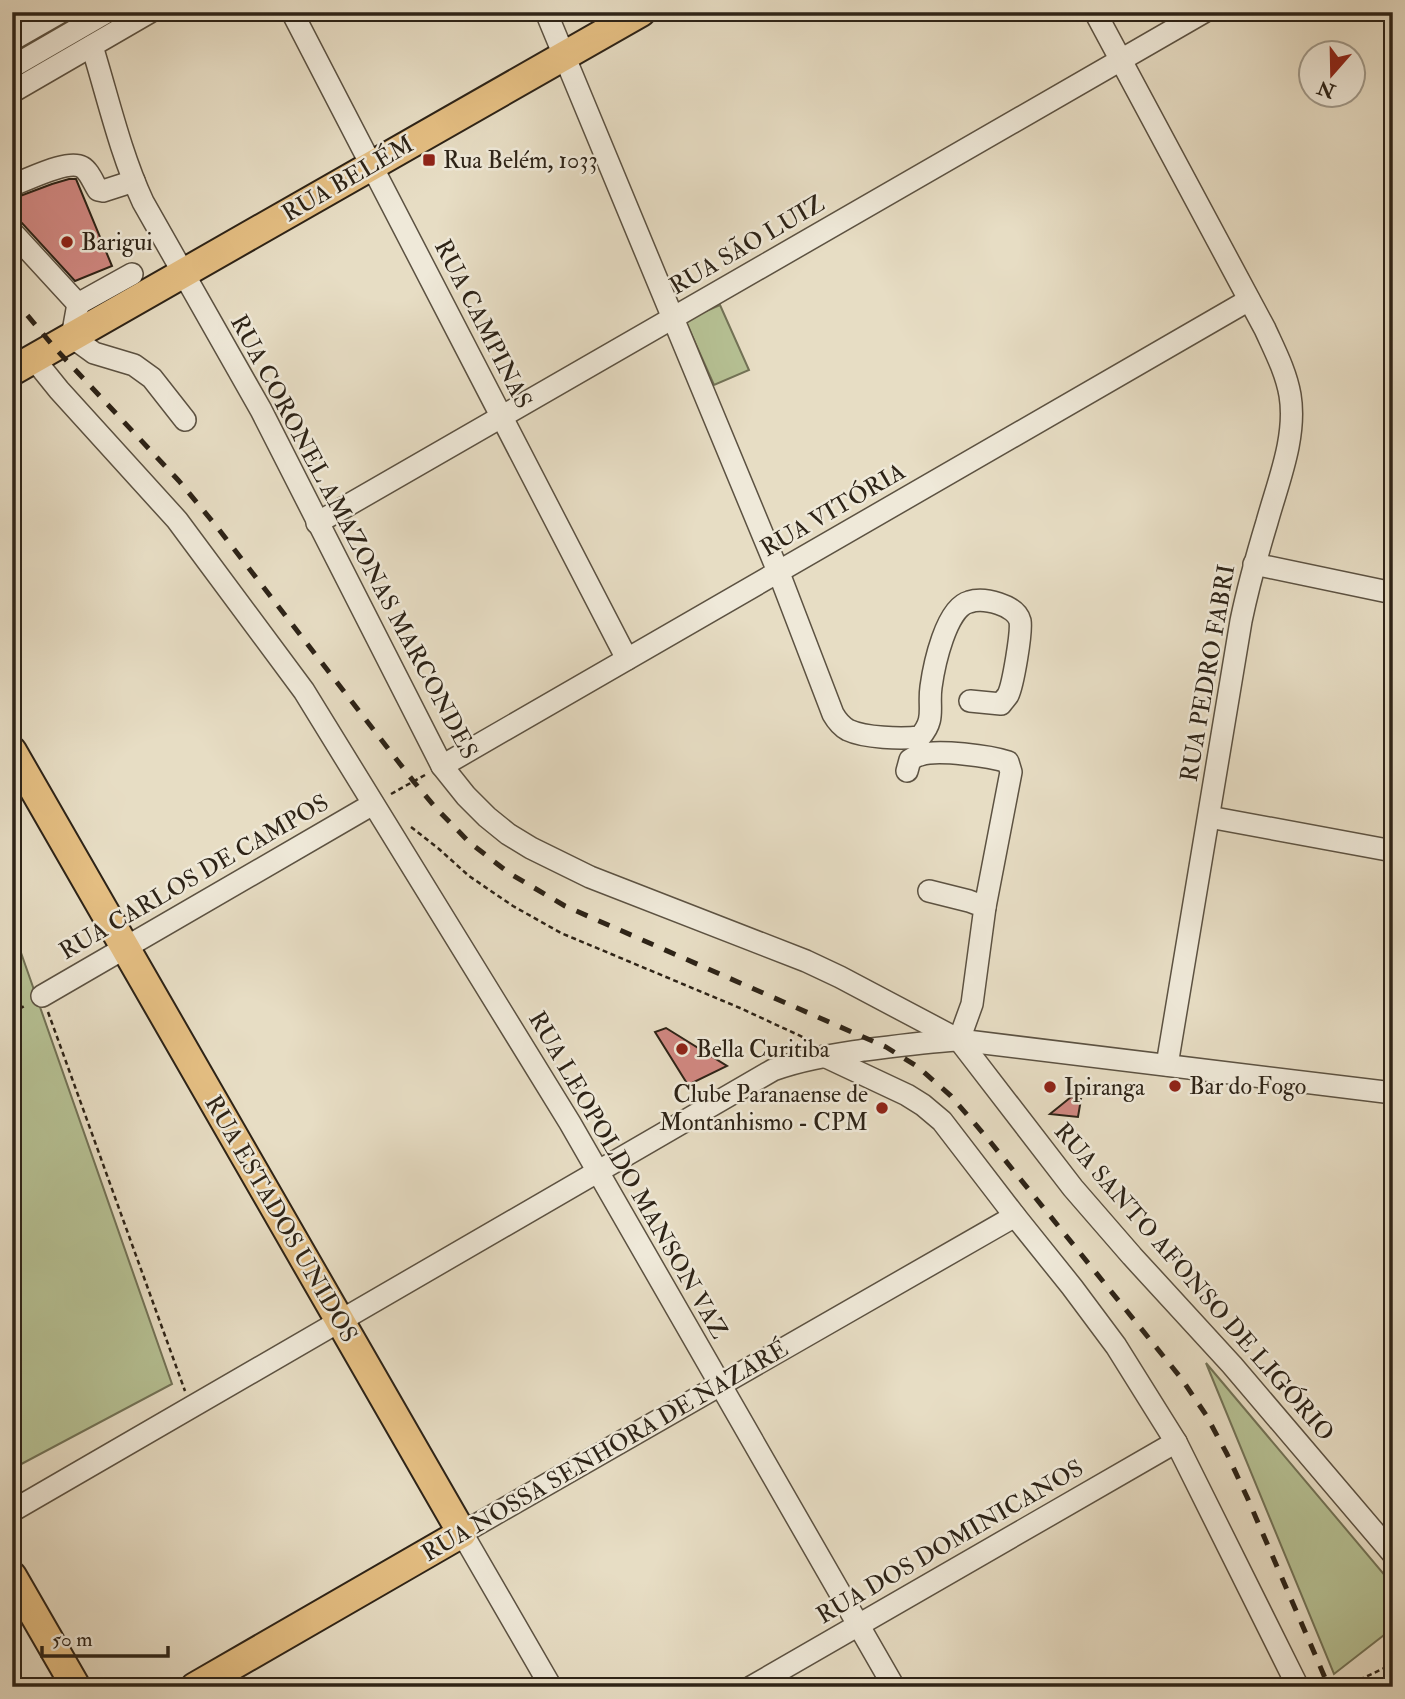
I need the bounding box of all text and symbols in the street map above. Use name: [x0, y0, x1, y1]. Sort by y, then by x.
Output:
north arrow: [1296, 38, 1366, 108]
text: N: [1314, 75, 1340, 104]
street label: RUA BELÉM: [276, 128, 419, 229]
place label: Rua Belém, 1033: [443, 145, 598, 176]
marker: Rua Belém, 1033: [421, 152, 437, 168]
street label: RUA SÃO LUIZ: [664, 188, 830, 302]
place label: Barigui: [81, 227, 153, 258]
marker: Barigui: [59, 234, 75, 250]
street label: RUA CAMPINAS: [427, 234, 539, 414]
street label: RUA CORONEL AMAZONAS MARCONDES: [223, 309, 485, 765]
street label: RUA VITÓRIA: [755, 455, 911, 564]
street label: RUA PEDRO FABRI: [1174, 562, 1242, 784]
street label: RUA CARLOS DE CAMPOS: [54, 787, 334, 967]
street label: RUA LEOPOLDO MANSON VAZ: [521, 1006, 735, 1344]
place label: Bella Curitiba: [696, 1034, 831, 1065]
marker: Bella Curitiba: [674, 1041, 690, 1057]
place label: Bar do Fogo: [1189, 1071, 1306, 1102]
place label: Ipiranga: [1064, 1072, 1146, 1103]
marker: Bar do Fogo: [1167, 1078, 1183, 1094]
place label: Clube Paranaense de Montanhismo - CPM: [659, 1079, 868, 1138]
marker: Ipiranga: [1042, 1079, 1058, 1095]
street label: RUA ESTADOS UNIDOS: [197, 1090, 365, 1348]
marker: Clube Paranaense de Montanhismo - CPM: [874, 1100, 890, 1116]
street label: RUA SANTO AFONSO DE LIGÓRIO: [1047, 1116, 1342, 1448]
street label: RUA NOSSA SENHORA DE NAZARÉ: [416, 1332, 794, 1569]
street label: RUA DOS DOMINICANOS: [811, 1453, 1089, 1631]
scale bar: [42, 1615, 168, 1659]
text: 50 m: [52, 1626, 93, 1653]

